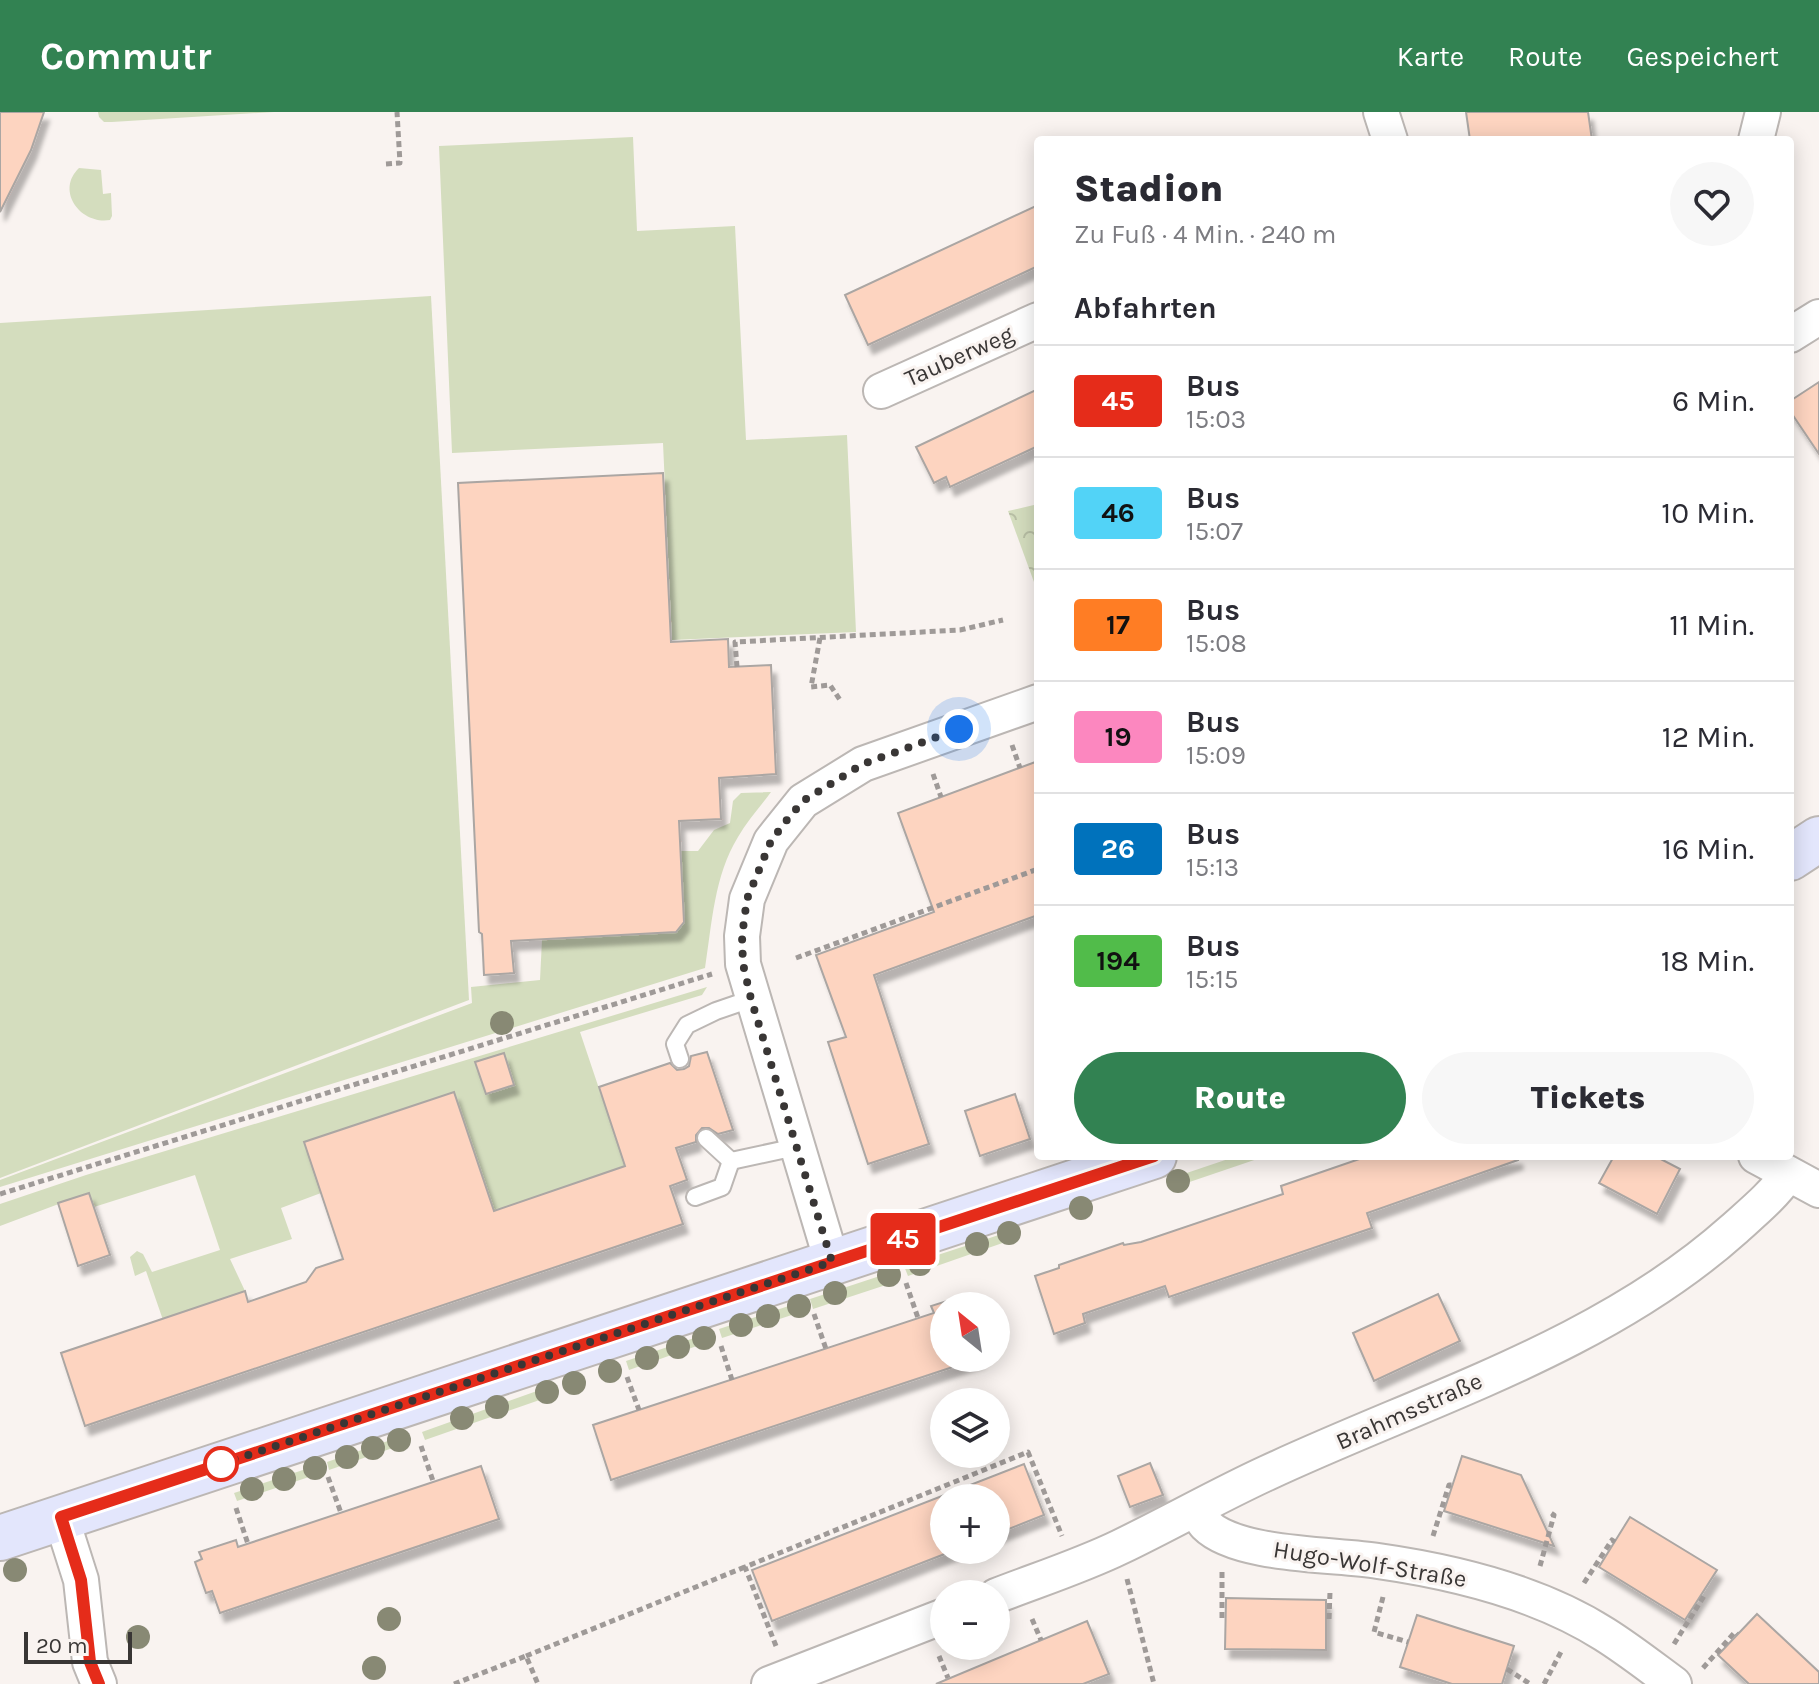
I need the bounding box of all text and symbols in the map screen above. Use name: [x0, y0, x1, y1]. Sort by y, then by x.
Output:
text: Commutr: [40, 34, 211, 79]
text: Karte: [1397, 40, 1464, 73]
text: Route: [1508, 40, 1582, 73]
text: Gespeichert: [1626, 40, 1779, 73]
button: heart: [1670, 162, 1754, 246]
text: Stadion: [1074, 166, 1223, 211]
text: Zu Fuß · 4 Min. · 240 m: [1074, 219, 1336, 250]
text: Abfahrten: [1074, 290, 1217, 326]
street label: Tauberweg: [900, 319, 1018, 392]
text: Bus: [1186, 368, 1240, 404]
text: 6 Min.: [1672, 383, 1754, 419]
text: 45: [1102, 384, 1134, 417]
text: 15:03: [1186, 404, 1246, 435]
text: Bus: [1186, 480, 1240, 516]
text: 10 Min.: [1661, 495, 1754, 531]
text: 46: [1101, 496, 1135, 529]
text: 15:07: [1186, 516, 1243, 547]
text: Bus: [1186, 592, 1240, 628]
text: 11 Min.: [1669, 607, 1754, 643]
text: 17: [1106, 608, 1130, 641]
text: 15:08: [1186, 628, 1247, 659]
text: Bus: [1186, 704, 1240, 740]
your location: [939, 709, 979, 749]
text: 12 Min.: [1662, 719, 1754, 755]
text: 19: [1104, 720, 1132, 753]
text: 15:09: [1186, 740, 1246, 771]
text: Bus: [1186, 816, 1240, 852]
text: 16 Min.: [1662, 831, 1754, 867]
text: 26: [1101, 832, 1135, 865]
text: 15:13: [1186, 852, 1239, 883]
text: Bus: [1186, 928, 1240, 964]
text: 18 Min.: [1661, 943, 1754, 979]
text: 194: [1096, 944, 1140, 977]
text: 15:15: [1186, 964, 1239, 995]
button: Route: [1074, 1052, 1406, 1144]
button: Tickets: [1422, 1052, 1754, 1144]
line badge: 45: [867, 1213, 939, 1265]
text: 45: [887, 1222, 919, 1255]
north arrow: [930, 1292, 1010, 1372]
map controls: [930, 1292, 1010, 1660]
street label: Brahmsstraße: [1332, 1366, 1486, 1456]
button: layers: [930, 1388, 1010, 1468]
unlabelled marker: [204, 1447, 238, 1481]
button: +: [930, 1484, 1010, 1564]
street label: Hugo-Wolf-Straße: [1271, 1535, 1469, 1593]
button: −: [930, 1580, 1010, 1660]
scale bar: [24, 1628, 132, 1664]
text: 20 m: [36, 1633, 88, 1659]

